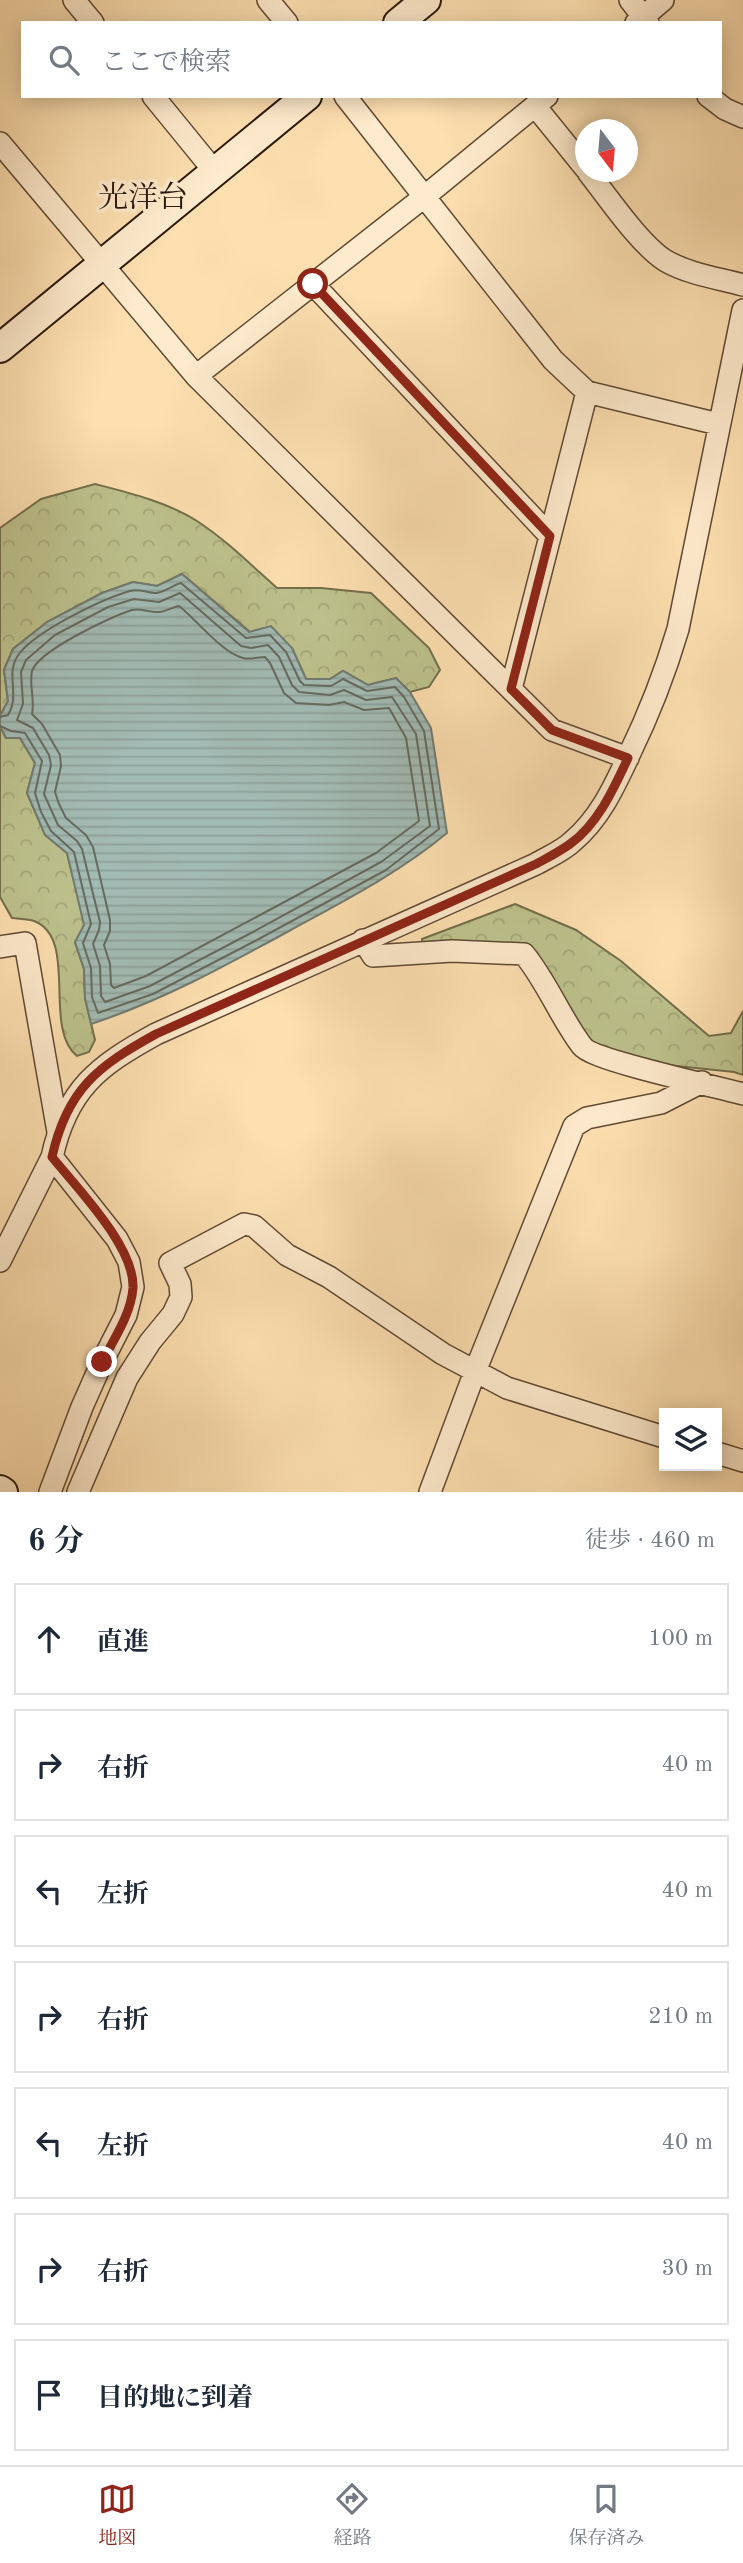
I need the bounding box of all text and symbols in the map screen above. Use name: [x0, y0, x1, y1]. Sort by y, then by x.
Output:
search box: [21, 21, 722, 98]
icon: search: [45, 41, 83, 79]
text: ここで検索: [101, 50, 231, 76]
north arrow: [575, 119, 638, 182]
district label: 光洋台: [98, 181, 188, 214]
route start: [297, 268, 328, 299]
route end: [86, 1346, 117, 1377]
map controls: [659, 1408, 722, 1471]
button: layers: [659, 1408, 722, 1471]
text: 6 分: [28, 1527, 84, 1557]
text: 徒歩 · 460 m: [585, 1529, 715, 1552]
icon: ahead: [30, 1620, 68, 1658]
text: 100 m: [648, 1627, 713, 1650]
text: 直進: [97, 1630, 149, 1656]
icon: right: [30, 1746, 68, 1784]
text: 40 m: [662, 1753, 713, 1776]
text: 右折: [97, 1756, 149, 1782]
icon: left: [30, 1872, 68, 1910]
text: 40 m: [662, 1879, 713, 1902]
text: 左折: [97, 1882, 149, 1908]
icon: right: [30, 1998, 68, 2036]
text: 210 m: [648, 2005, 713, 2028]
text: 右折: [97, 2008, 149, 2034]
icon: left: [30, 2124, 68, 2162]
text: 40 m: [662, 2131, 713, 2154]
text: 左折: [97, 2134, 149, 2160]
icon: right: [30, 2250, 68, 2288]
text: 30 m: [662, 2257, 713, 2280]
text: 右折: [97, 2260, 149, 2286]
icon: arrive: [30, 2376, 68, 2414]
text: 目的地に到着: [97, 2386, 253, 2412]
tab: 地図: [98, 2480, 137, 2551]
tab: 経路: [333, 2480, 372, 2551]
tab: 保存済み: [568, 2480, 645, 2551]

